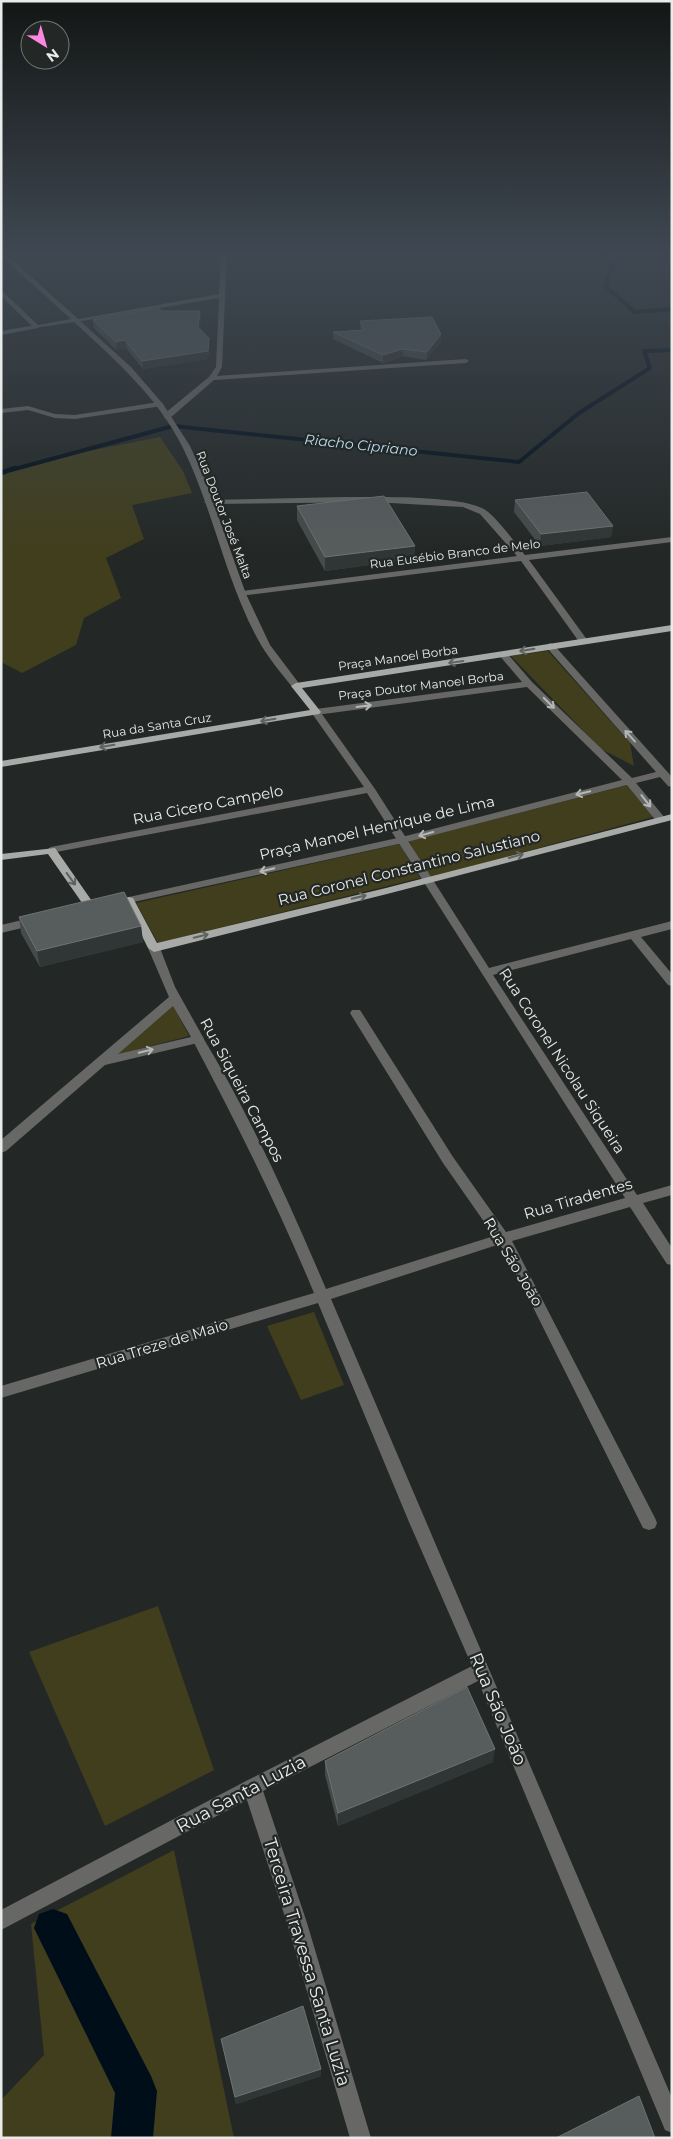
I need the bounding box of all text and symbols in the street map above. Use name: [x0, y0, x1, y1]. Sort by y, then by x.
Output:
north arrow: [20, 20, 70, 70]
text: N: [43, 45, 63, 66]
water label: Riacho Cipriano: [304, 430, 419, 460]
street label: Rua Doutor José Malta: [193, 449, 256, 581]
street label: Rua Eusébio Branco de Melo: [369, 536, 541, 571]
street label: Praça Manoel Borba: [337, 642, 459, 673]
one-way arrow: [519, 646, 535, 656]
one-way arrow: [448, 657, 464, 667]
street label: Praça Doutor Manoel Borba: [337, 668, 505, 703]
one-way arrow: [542, 697, 555, 709]
one-way arrow: [356, 701, 372, 711]
street label: Rua da Santa Cruz: [101, 709, 213, 742]
one-way arrow: [260, 715, 276, 725]
one-way arrow: [624, 730, 636, 743]
one-way arrow: [100, 742, 116, 752]
street label: Rua Cicero Campelo: [131, 781, 285, 828]
one-way arrow: [576, 789, 592, 798]
street label: Praça Manoel Henrique de Lima: [257, 791, 496, 864]
one-way arrow: [640, 794, 651, 807]
street label: Rua Coronel Constantino Salustiano: [276, 826, 542, 909]
one-way arrow: [418, 829, 434, 839]
one-way arrow: [508, 851, 524, 860]
one-way arrow: [260, 866, 276, 875]
one-way arrow: [66, 872, 76, 886]
one-way arrow: [351, 892, 367, 901]
one-way arrow: [193, 931, 209, 940]
street label: Rua Coronel Nicolau Siqueira: [495, 964, 630, 1157]
street label: Rua Siqueira Campos: [196, 1014, 289, 1165]
one-way arrow: [138, 1046, 154, 1055]
street label: Rua Tiradentes: [521, 1174, 634, 1223]
street label: Rua São João: [479, 1214, 547, 1310]
street label: Rua Treze de Maio: [93, 1314, 230, 1373]
street label: Rua São João: [464, 1649, 532, 1769]
street label: Rua Santa Luzia: [172, 1751, 310, 1837]
street label: Terceira Travessa Santa Luzia: [259, 1835, 355, 2089]

